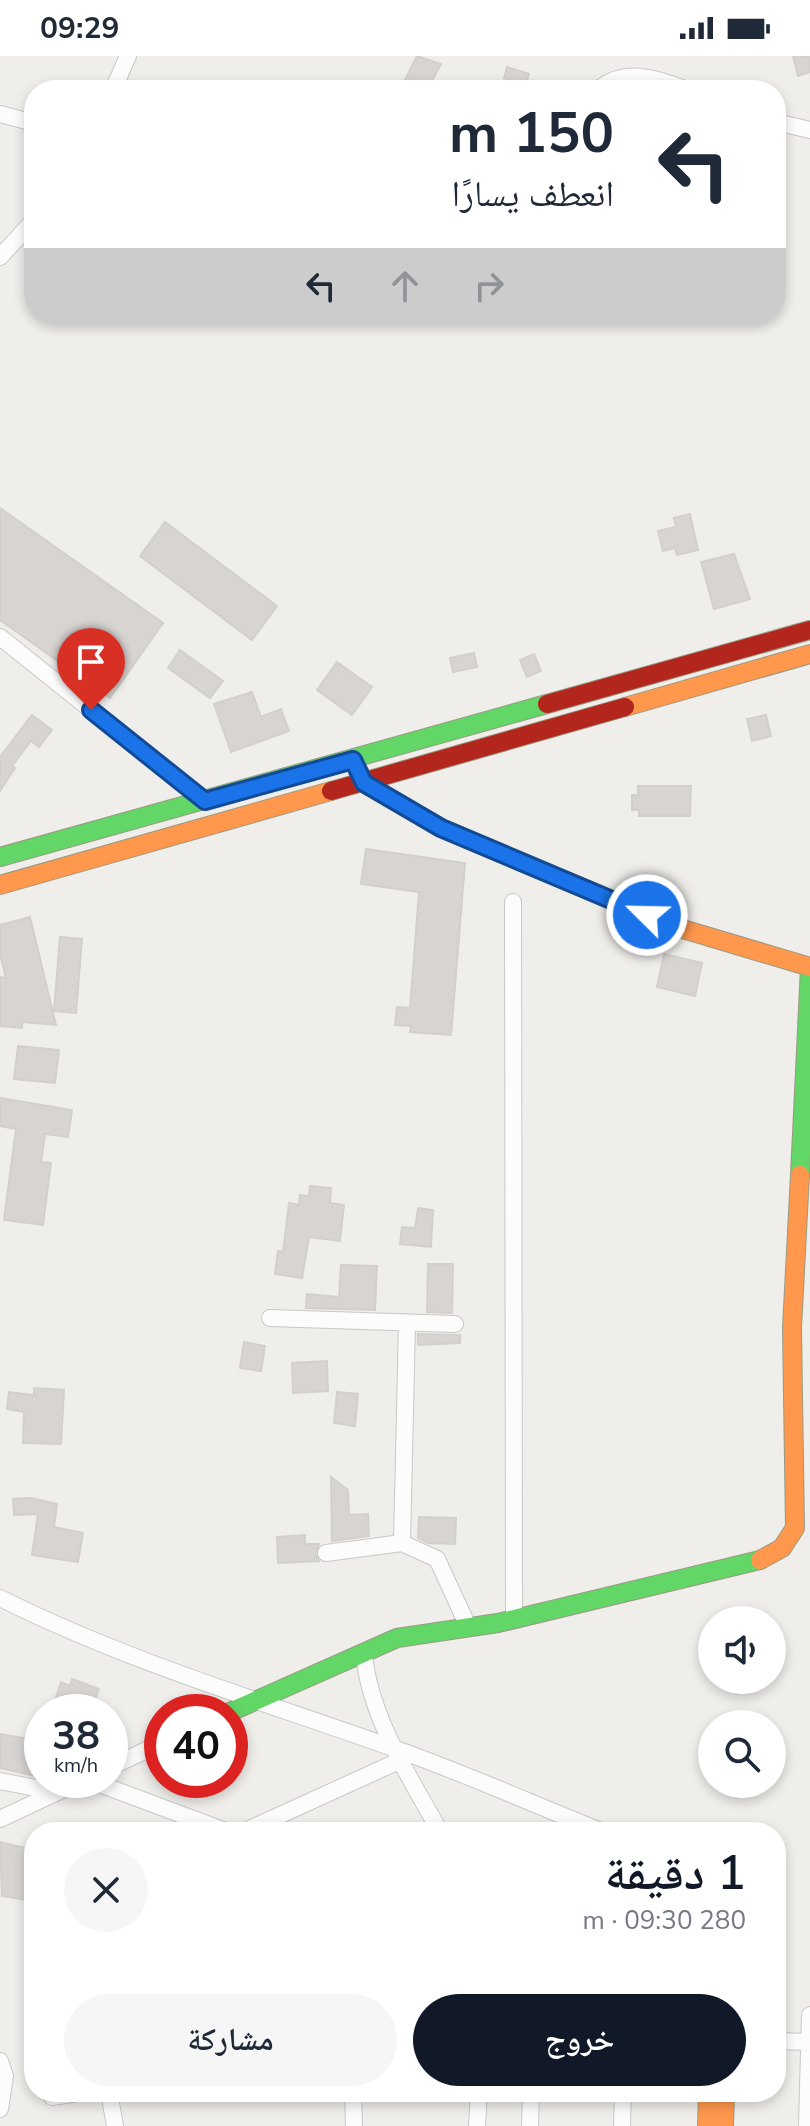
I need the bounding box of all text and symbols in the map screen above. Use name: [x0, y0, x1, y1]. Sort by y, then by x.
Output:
text: 09:29: [40, 8, 119, 49]
text: 150 m: [449, 95, 614, 172]
icon: left: [642, 112, 746, 216]
text: انعطف يسارًا: [452, 170, 614, 219]
icon: left: [299, 264, 343, 308]
icon: ahead: [383, 264, 427, 308]
icon: right: [467, 264, 511, 308]
pin: [57, 628, 125, 710]
icon: arrive: [69, 640, 113, 684]
position arrow: [605, 873, 689, 957]
map controls: [698, 1606, 786, 1798]
button: sound: [698, 1606, 786, 1694]
speed limit sign: 40: [144, 1694, 248, 1798]
text: 38: [52, 1709, 100, 1763]
button: search: [698, 1710, 786, 1798]
text: km/h: [54, 1752, 98, 1779]
text: 1 دقيقة: [605, 1840, 746, 1906]
button: close: [64, 1848, 148, 1932]
text: 280 m · 09:30: [583, 1903, 746, 1938]
button: مشاركة: [64, 1994, 397, 2086]
button: خروج: [413, 1994, 746, 2086]

